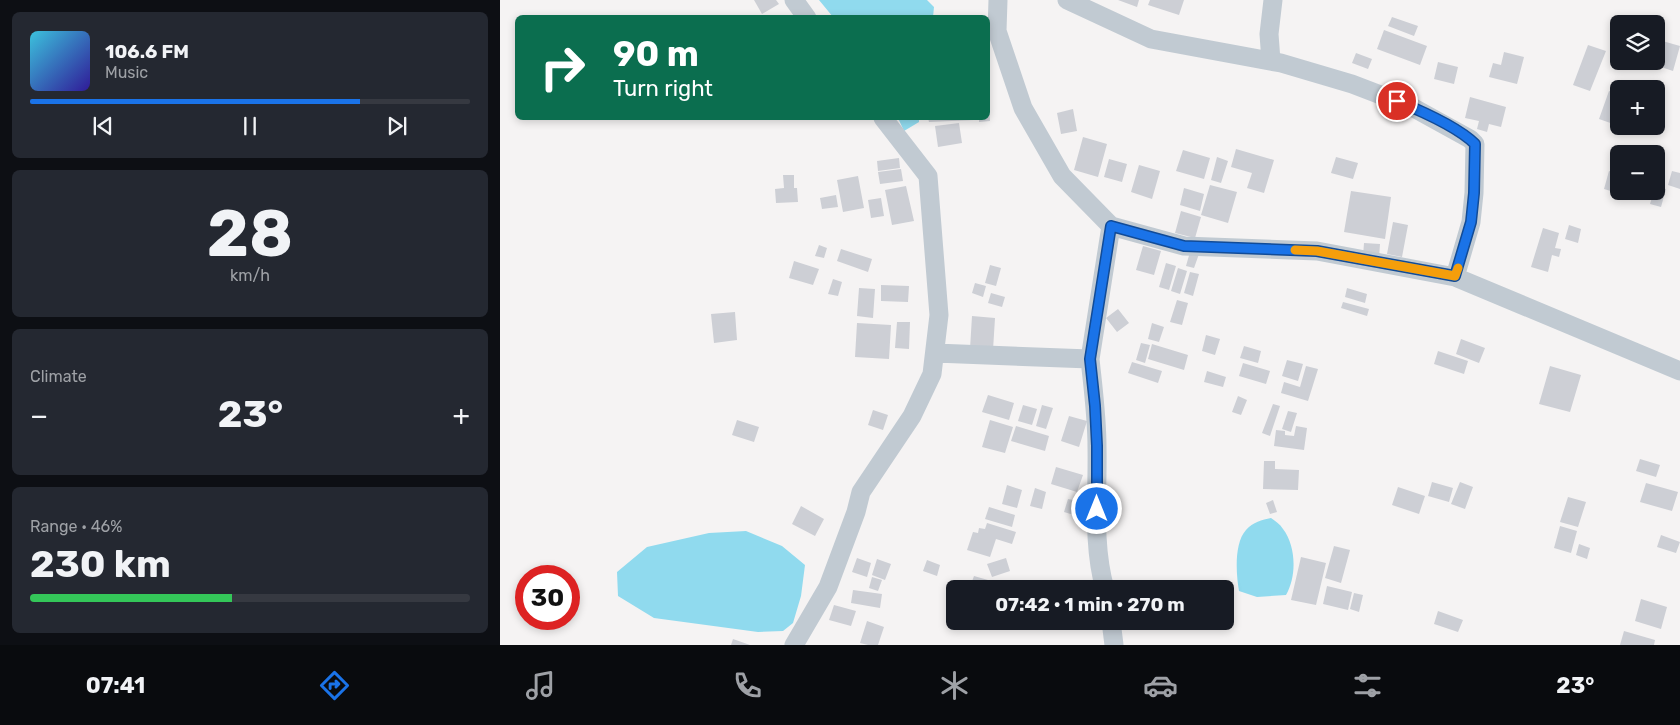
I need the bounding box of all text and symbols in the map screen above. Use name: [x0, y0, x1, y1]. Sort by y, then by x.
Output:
map controls: [1610, 15, 1665, 200]
button: layers: [1610, 15, 1665, 70]
text: 90 m: [613, 33, 699, 75]
icon: right: [530, 35, 595, 100]
text: 106.6 FM: [105, 40, 189, 63]
text: Music: [105, 63, 148, 82]
text: Turn right: [613, 75, 713, 102]
pin: [1376, 80, 1418, 122]
button: +: [1610, 80, 1665, 135]
icon: arrive: [1383, 87, 1411, 115]
icon: previous: [89, 112, 117, 140]
icon: pause: [236, 112, 264, 140]
icon: next: [383, 112, 411, 140]
button: −: [1610, 145, 1665, 200]
text: 28: [207, 195, 293, 272]
text: km/h: [230, 266, 270, 285]
text: Climate: [30, 367, 87, 386]
text: 23°: [218, 391, 283, 437]
text: −: [30, 399, 48, 432]
text: +: [453, 399, 470, 432]
position arrow: [1070, 482, 1122, 534]
text: Range · 46%: [30, 517, 122, 536]
text: 230 km: [30, 541, 171, 587]
speed limit sign: 30: [515, 565, 580, 630]
text: 07:42 · 1 min · 270 m: [995, 593, 1185, 616]
icon: directions: [317, 668, 352, 703]
icon: music: [523, 668, 558, 703]
icon: phone: [730, 668, 765, 703]
icon: climate: [937, 668, 972, 703]
icon: car: [1143, 668, 1178, 703]
icon: filters: [1350, 668, 1385, 703]
text: 07:41: [86, 672, 145, 699]
text: 23°: [1556, 672, 1594, 699]

